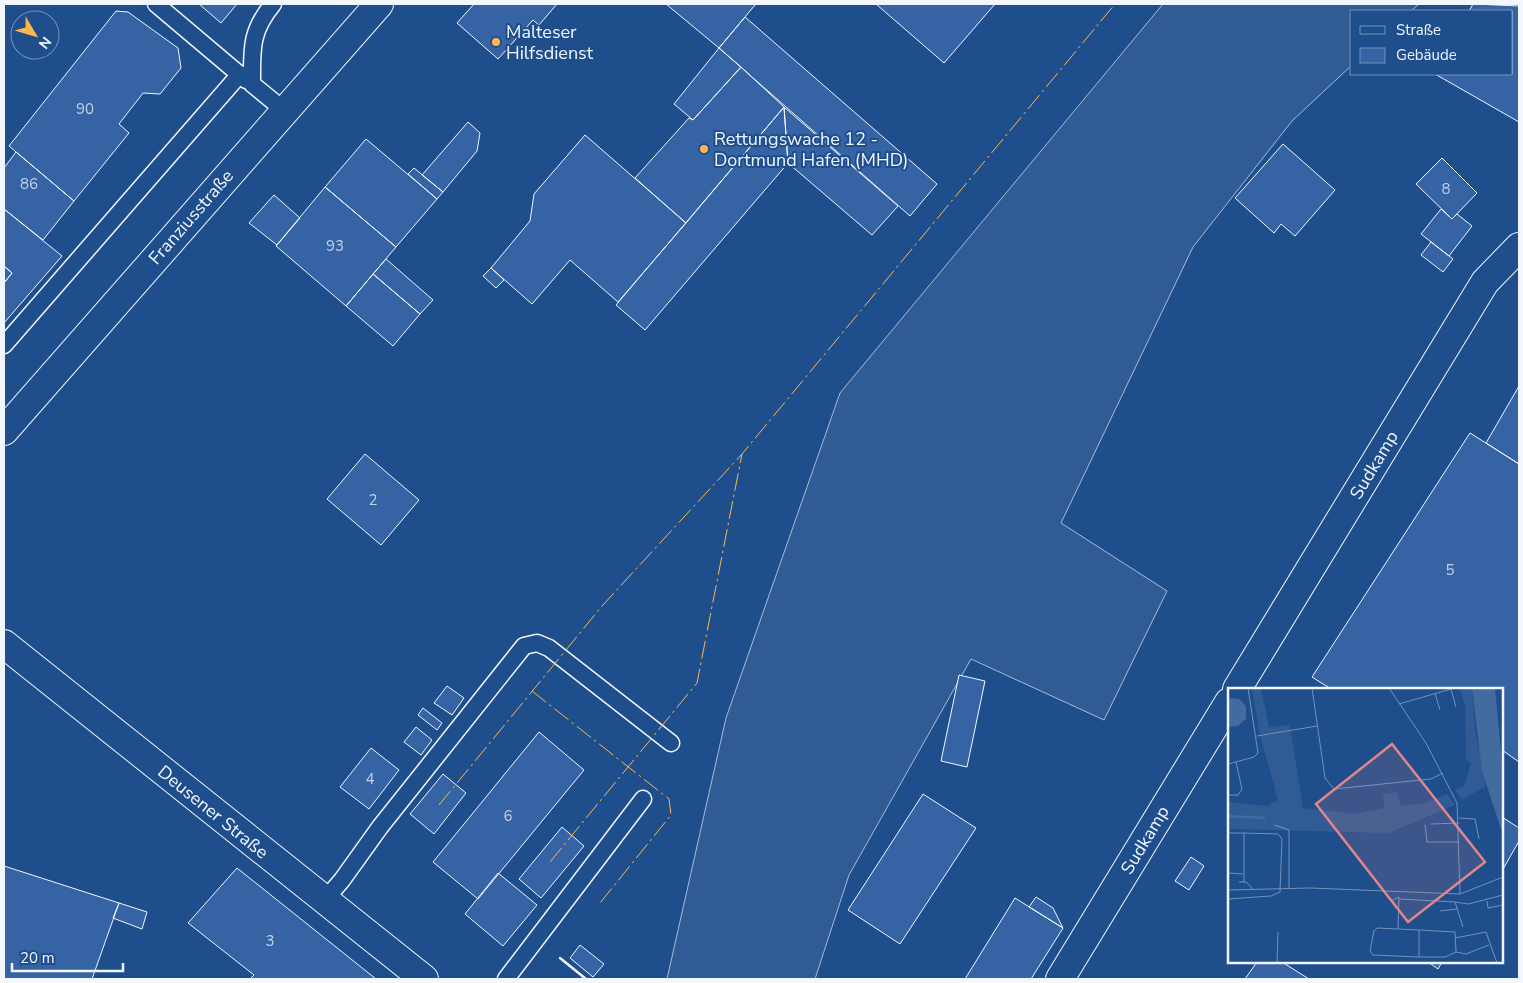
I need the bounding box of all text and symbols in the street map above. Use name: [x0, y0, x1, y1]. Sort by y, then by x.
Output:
north arrow: [10, 10, 60, 60]
legend: [1350, 10, 1513, 75]
place label: Malteser Hilfsdienst: [506, 20, 594, 65]
text: Straße: [1396, 20, 1441, 40]
text: N: [34, 33, 56, 53]
marker: Malteser Hilfsdienst: [490, 36, 502, 48]
text: Gebäude: [1396, 45, 1457, 65]
house number: 90: [76, 99, 94, 119]
place label: Rettungswache 12 - Dortmund Hafen (MHD): [714, 127, 909, 172]
marker: Rettungswache 12 - Dortmund Hafen (MHD): [698, 143, 710, 155]
street label: Franziusstraße: [143, 164, 239, 270]
house number: 86: [20, 174, 38, 194]
house number: 8: [1441, 179, 1451, 199]
house number: 93: [326, 236, 344, 256]
street label: Sudkamp: [1344, 426, 1404, 504]
house number: 2: [368, 490, 378, 510]
house number: 5: [1445, 560, 1455, 580]
inset map: [1228, 688, 1503, 963]
street label: Deusener Straße: [153, 760, 273, 864]
house number: 4: [365, 769, 375, 789]
street label: Sudkamp: [1115, 801, 1175, 879]
house number: 6: [503, 806, 513, 826]
house number: 3: [265, 931, 275, 951]
scale bar: [12, 940, 124, 972]
text: 20 m: [20, 948, 55, 968]

